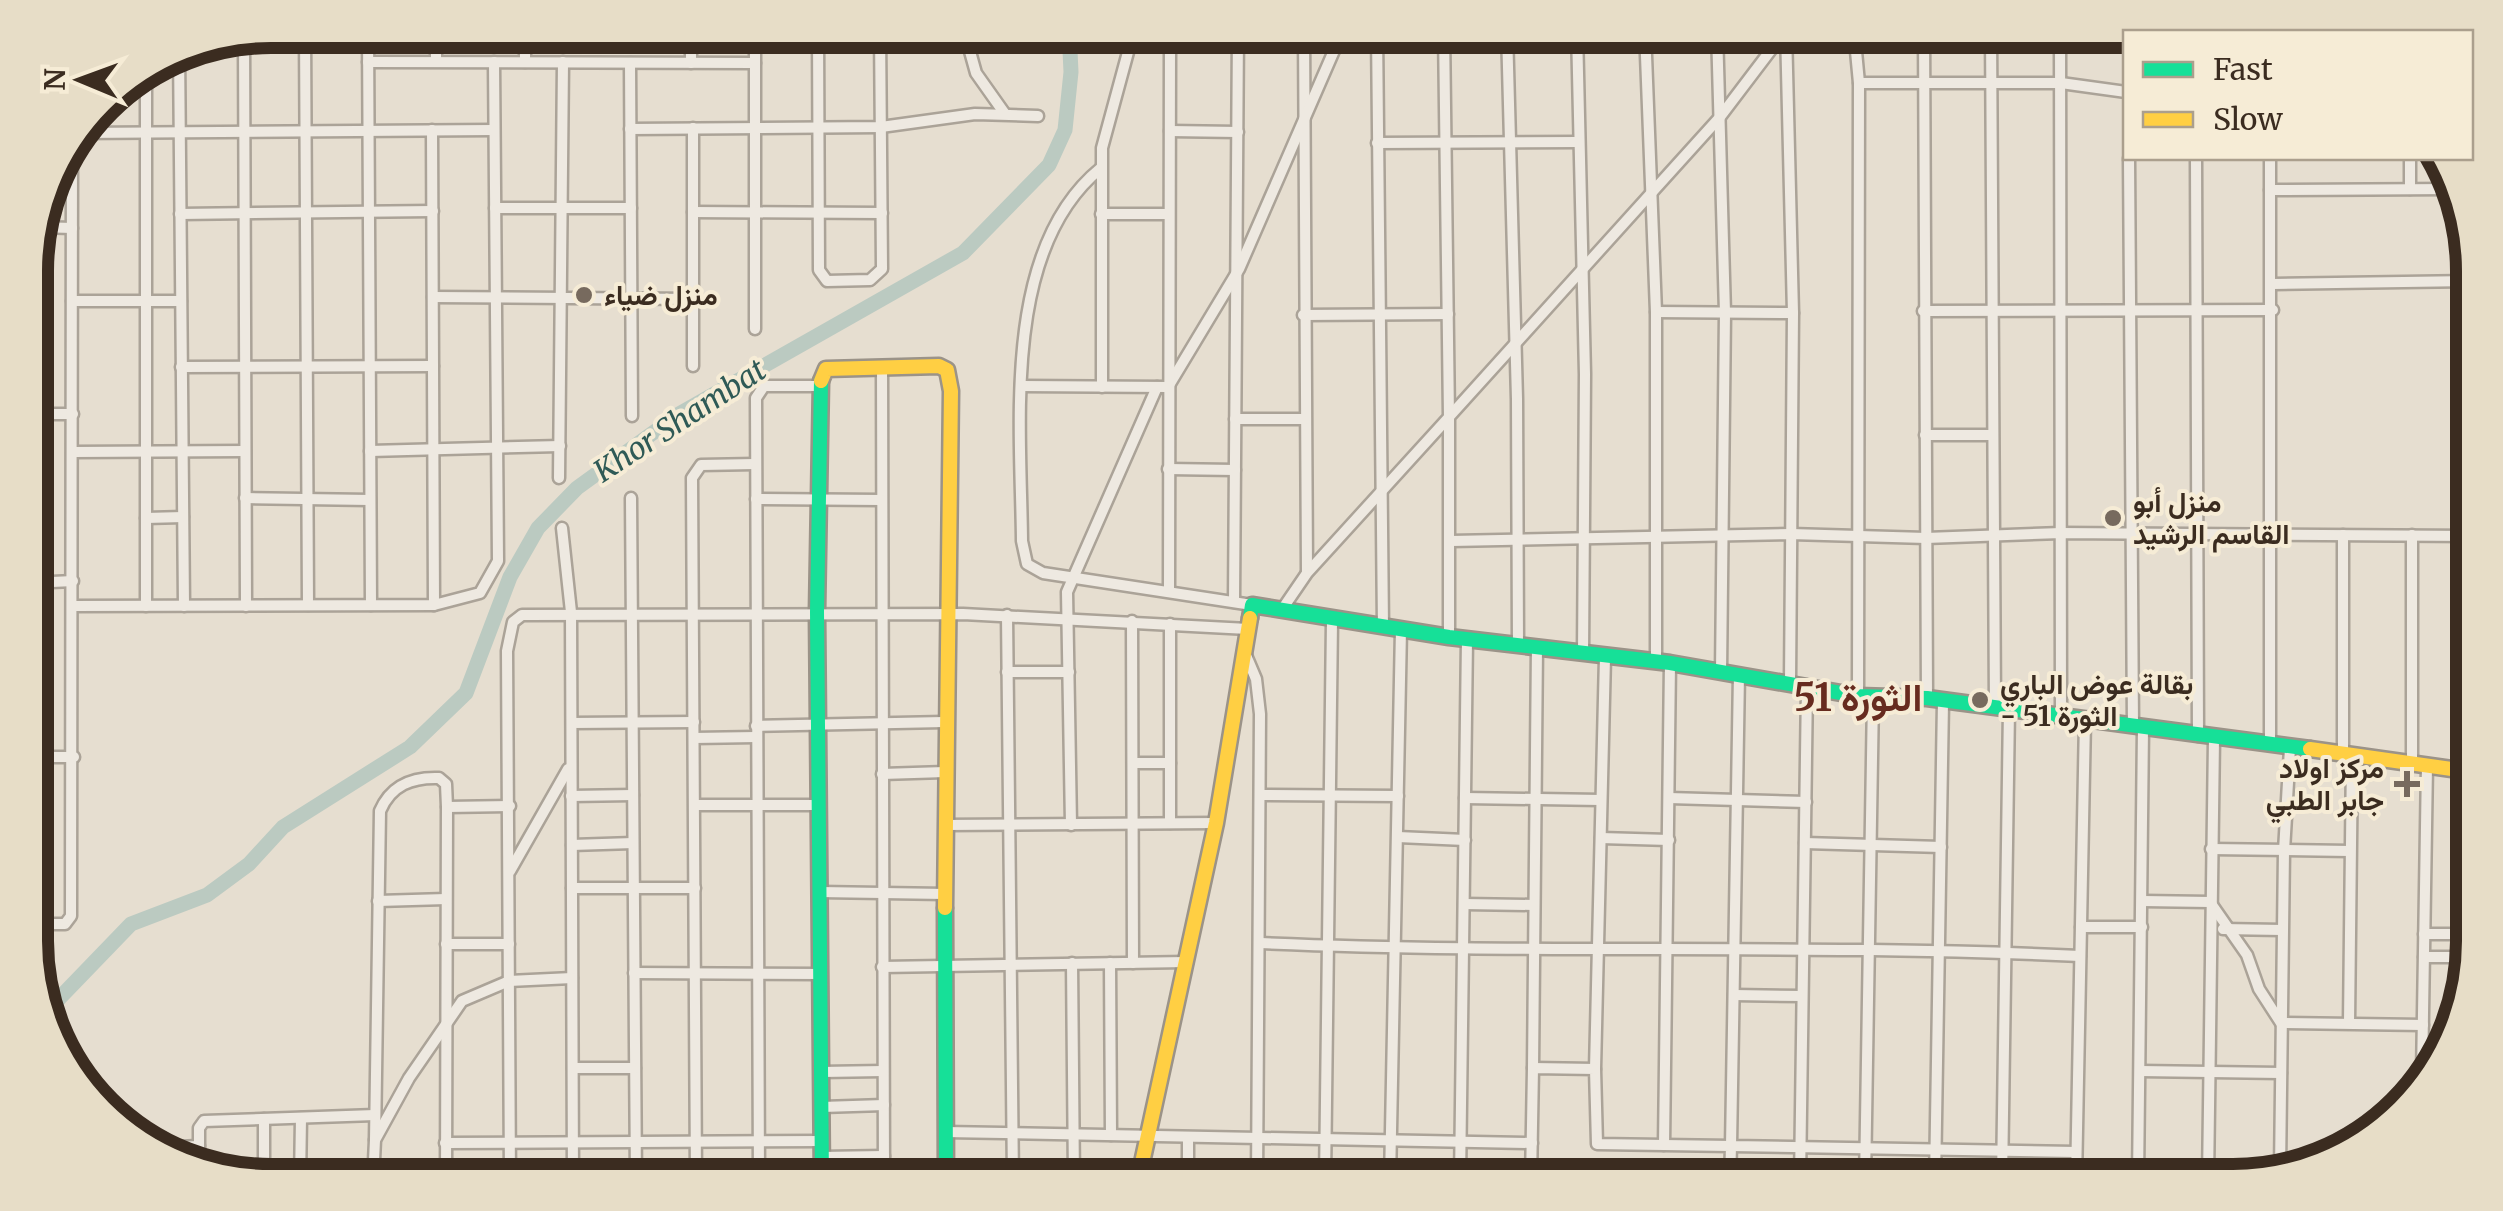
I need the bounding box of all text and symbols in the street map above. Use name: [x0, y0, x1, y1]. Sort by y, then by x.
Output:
north arrow: [30, 30, 130, 130]
legend: [2123, 30, 2473, 160]
text: Fast: [2213, 50, 2273, 88]
text: N: [37, 68, 73, 91]
text: Slow: [2213, 100, 2283, 138]
place label: منزل ضياء: [604, 277, 718, 313]
marker: منزل ضياء: [573, 284, 595, 306]
water label: Khor Shambat: [585, 350, 773, 490]
place label: منزل أبو القاسم الرشيد: [2133, 484, 2290, 553]
marker: منزل أبو القاسم الرشيد: [2102, 507, 2124, 529]
place label: بقالة عوض الباري - الثورة 51: [2000, 666, 2193, 734]
district label: الثورة 51: [1794, 674, 1922, 722]
marker: بقالة عوض الباري - الثورة 51: [1969, 689, 1991, 711]
place label: مركز اولاد جابر الطبي: [2266, 750, 2384, 824]
marker: مركز اولاد جابر الطبي: [2394, 771, 2420, 797]

